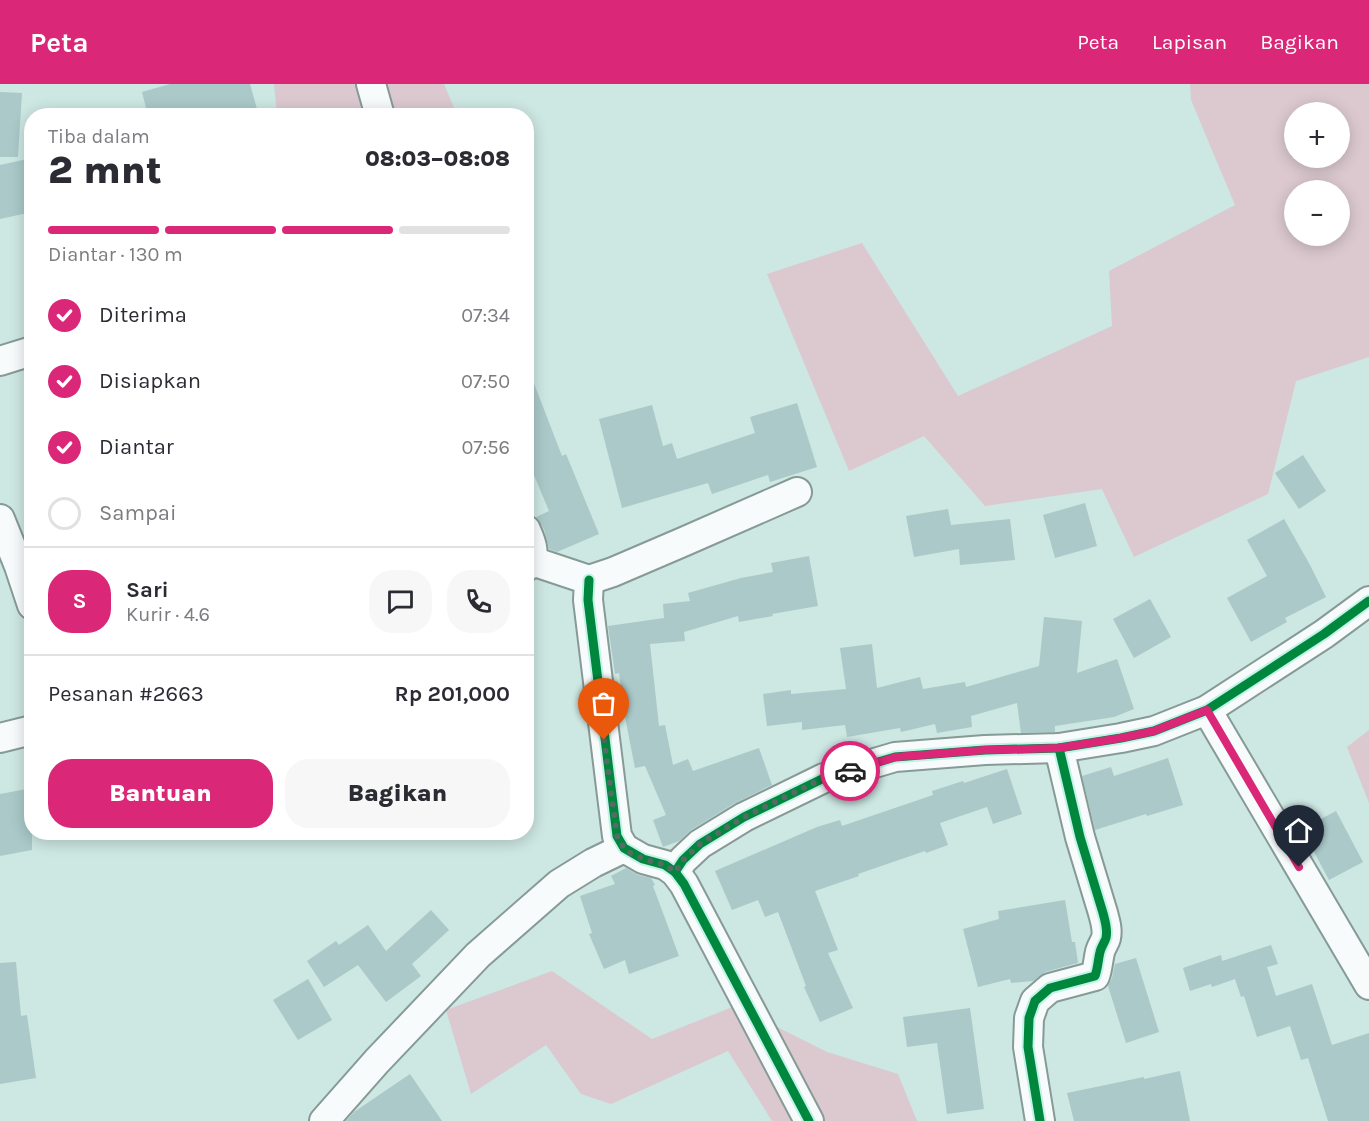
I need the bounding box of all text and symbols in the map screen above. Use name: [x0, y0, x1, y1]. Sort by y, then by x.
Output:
text: Peta: [30, 26, 89, 59]
text: Peta: [1077, 30, 1119, 54]
text: Lapisan: [1152, 30, 1227, 54]
text: Bagikan: [1260, 30, 1339, 54]
map controls: [1284, 102, 1350, 246]
button: +: [1284, 102, 1350, 168]
text: Tiba dalam: [48, 125, 150, 148]
text: 08:03–08:08: [365, 146, 510, 172]
text: 2 mnt: [48, 147, 162, 193]
button: −: [1284, 180, 1350, 246]
text: Diantar · 130 m: [48, 243, 183, 266]
icon: check: [48, 299, 81, 332]
text: Diterima: [99, 302, 187, 328]
text: 07:34: [461, 304, 510, 327]
icon: check: [48, 365, 81, 398]
text: Disiapkan: [99, 368, 201, 394]
text: 07:50: [461, 370, 510, 393]
icon: check: [48, 431, 81, 464]
text: Diantar: [99, 434, 174, 460]
text: 07:56: [461, 436, 510, 459]
text: Sampai: [99, 500, 177, 526]
button: chat: [369, 570, 432, 633]
button: phone: [447, 570, 510, 633]
text: Sari: [126, 577, 169, 603]
text: S: [72, 588, 87, 614]
text: Kurir · 4.6: [126, 603, 210, 626]
pin: [578, 678, 629, 740]
text: Pesanan #2663: [48, 681, 204, 707]
text: Rp 201,000: [394, 681, 510, 707]
icon: bag: [587, 687, 620, 720]
courier: [820, 741, 880, 801]
icon: car: [834, 755, 867, 788]
button: Bantuan: [48, 759, 273, 828]
button: Bagikan: [285, 759, 510, 828]
pin: [1273, 805, 1324, 867]
icon: home: [1282, 814, 1315, 847]

